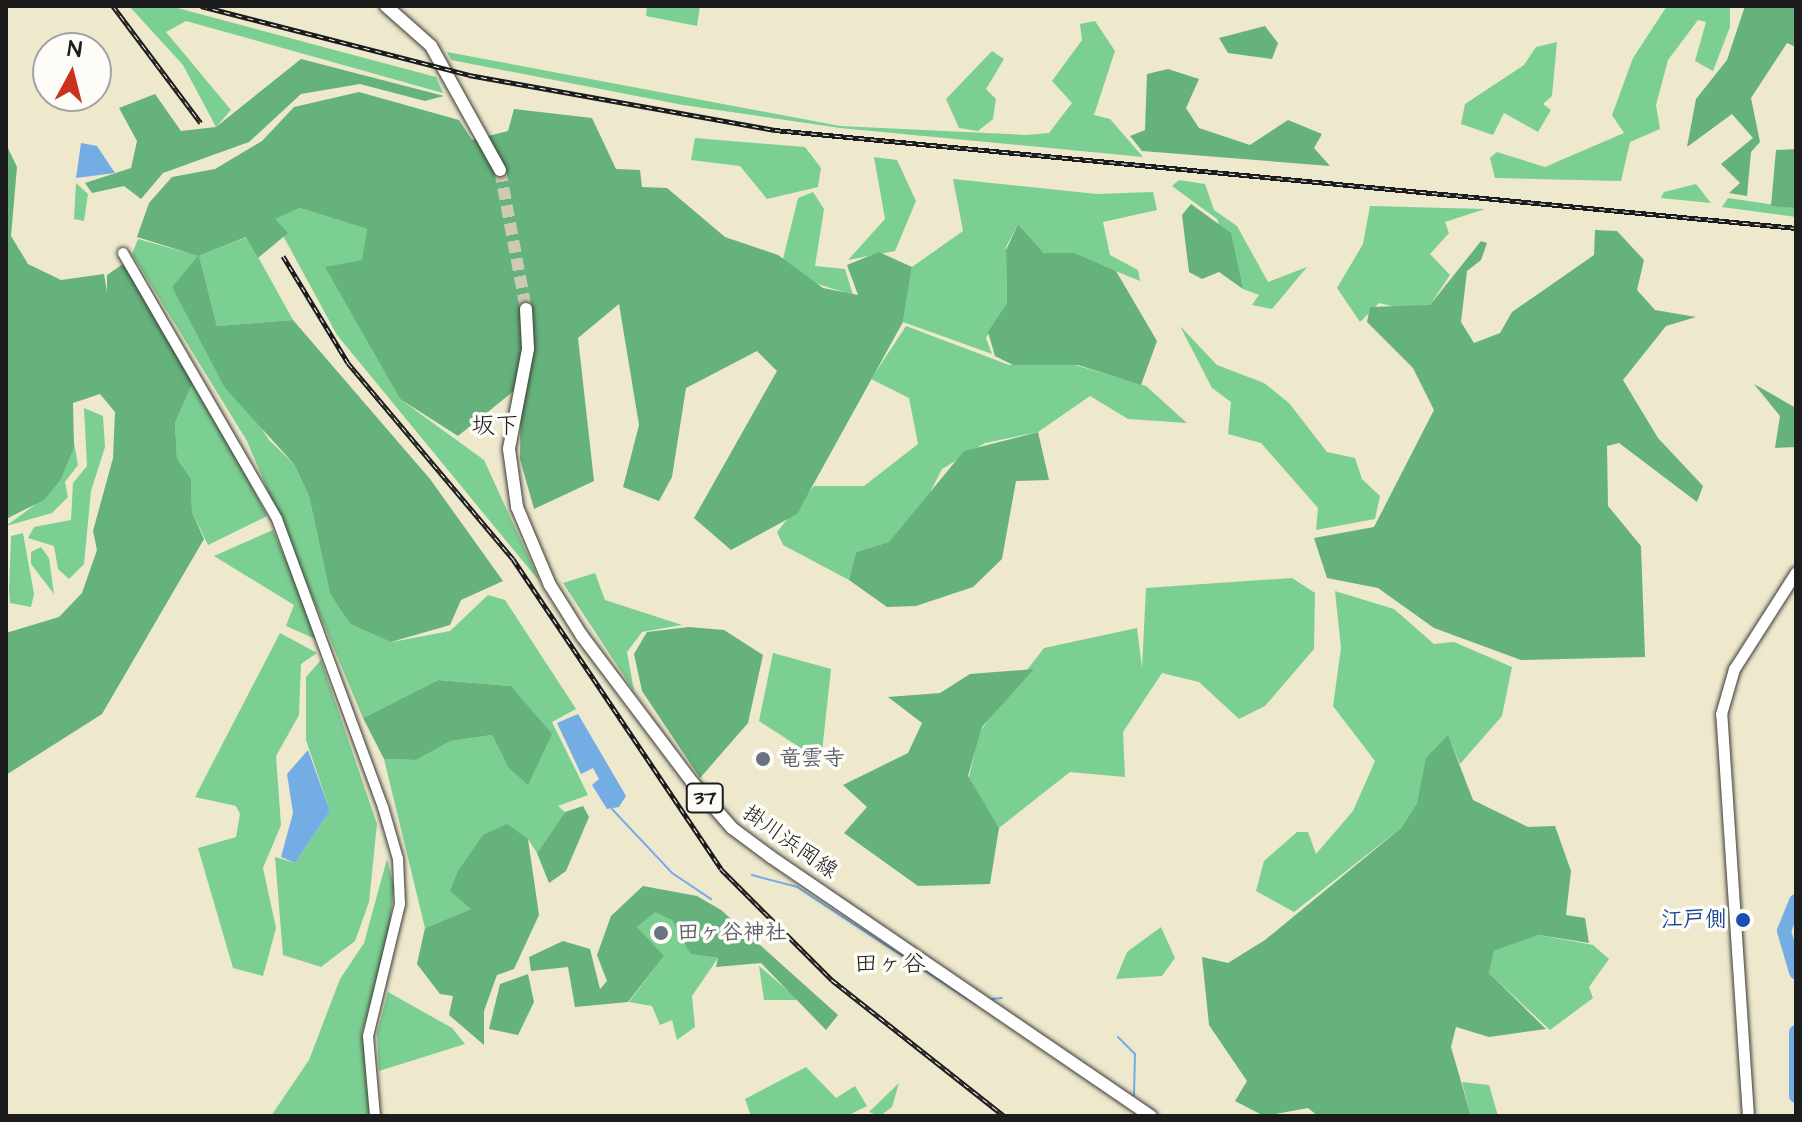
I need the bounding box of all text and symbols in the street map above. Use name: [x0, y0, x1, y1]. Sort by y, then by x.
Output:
north arrow: [32, 32, 112, 112]
text: N: [66, 33, 83, 66]
district label: 坂下: [471, 413, 519, 441]
place label: 竜雲寺: [779, 746, 845, 772]
marker: 竜雲寺: [754, 750, 772, 768]
road number: 37: [685, 782, 725, 814]
street label: 掛川浜岡線: [737, 800, 843, 884]
place label: 江戸側: [1661, 907, 1727, 933]
marker: 江戸側: [1734, 911, 1752, 929]
place label: 田ヶ谷神社: [677, 920, 787, 946]
marker: 田ヶ谷神社: [652, 924, 670, 942]
district label: 田ヶ谷: [854, 951, 926, 979]

